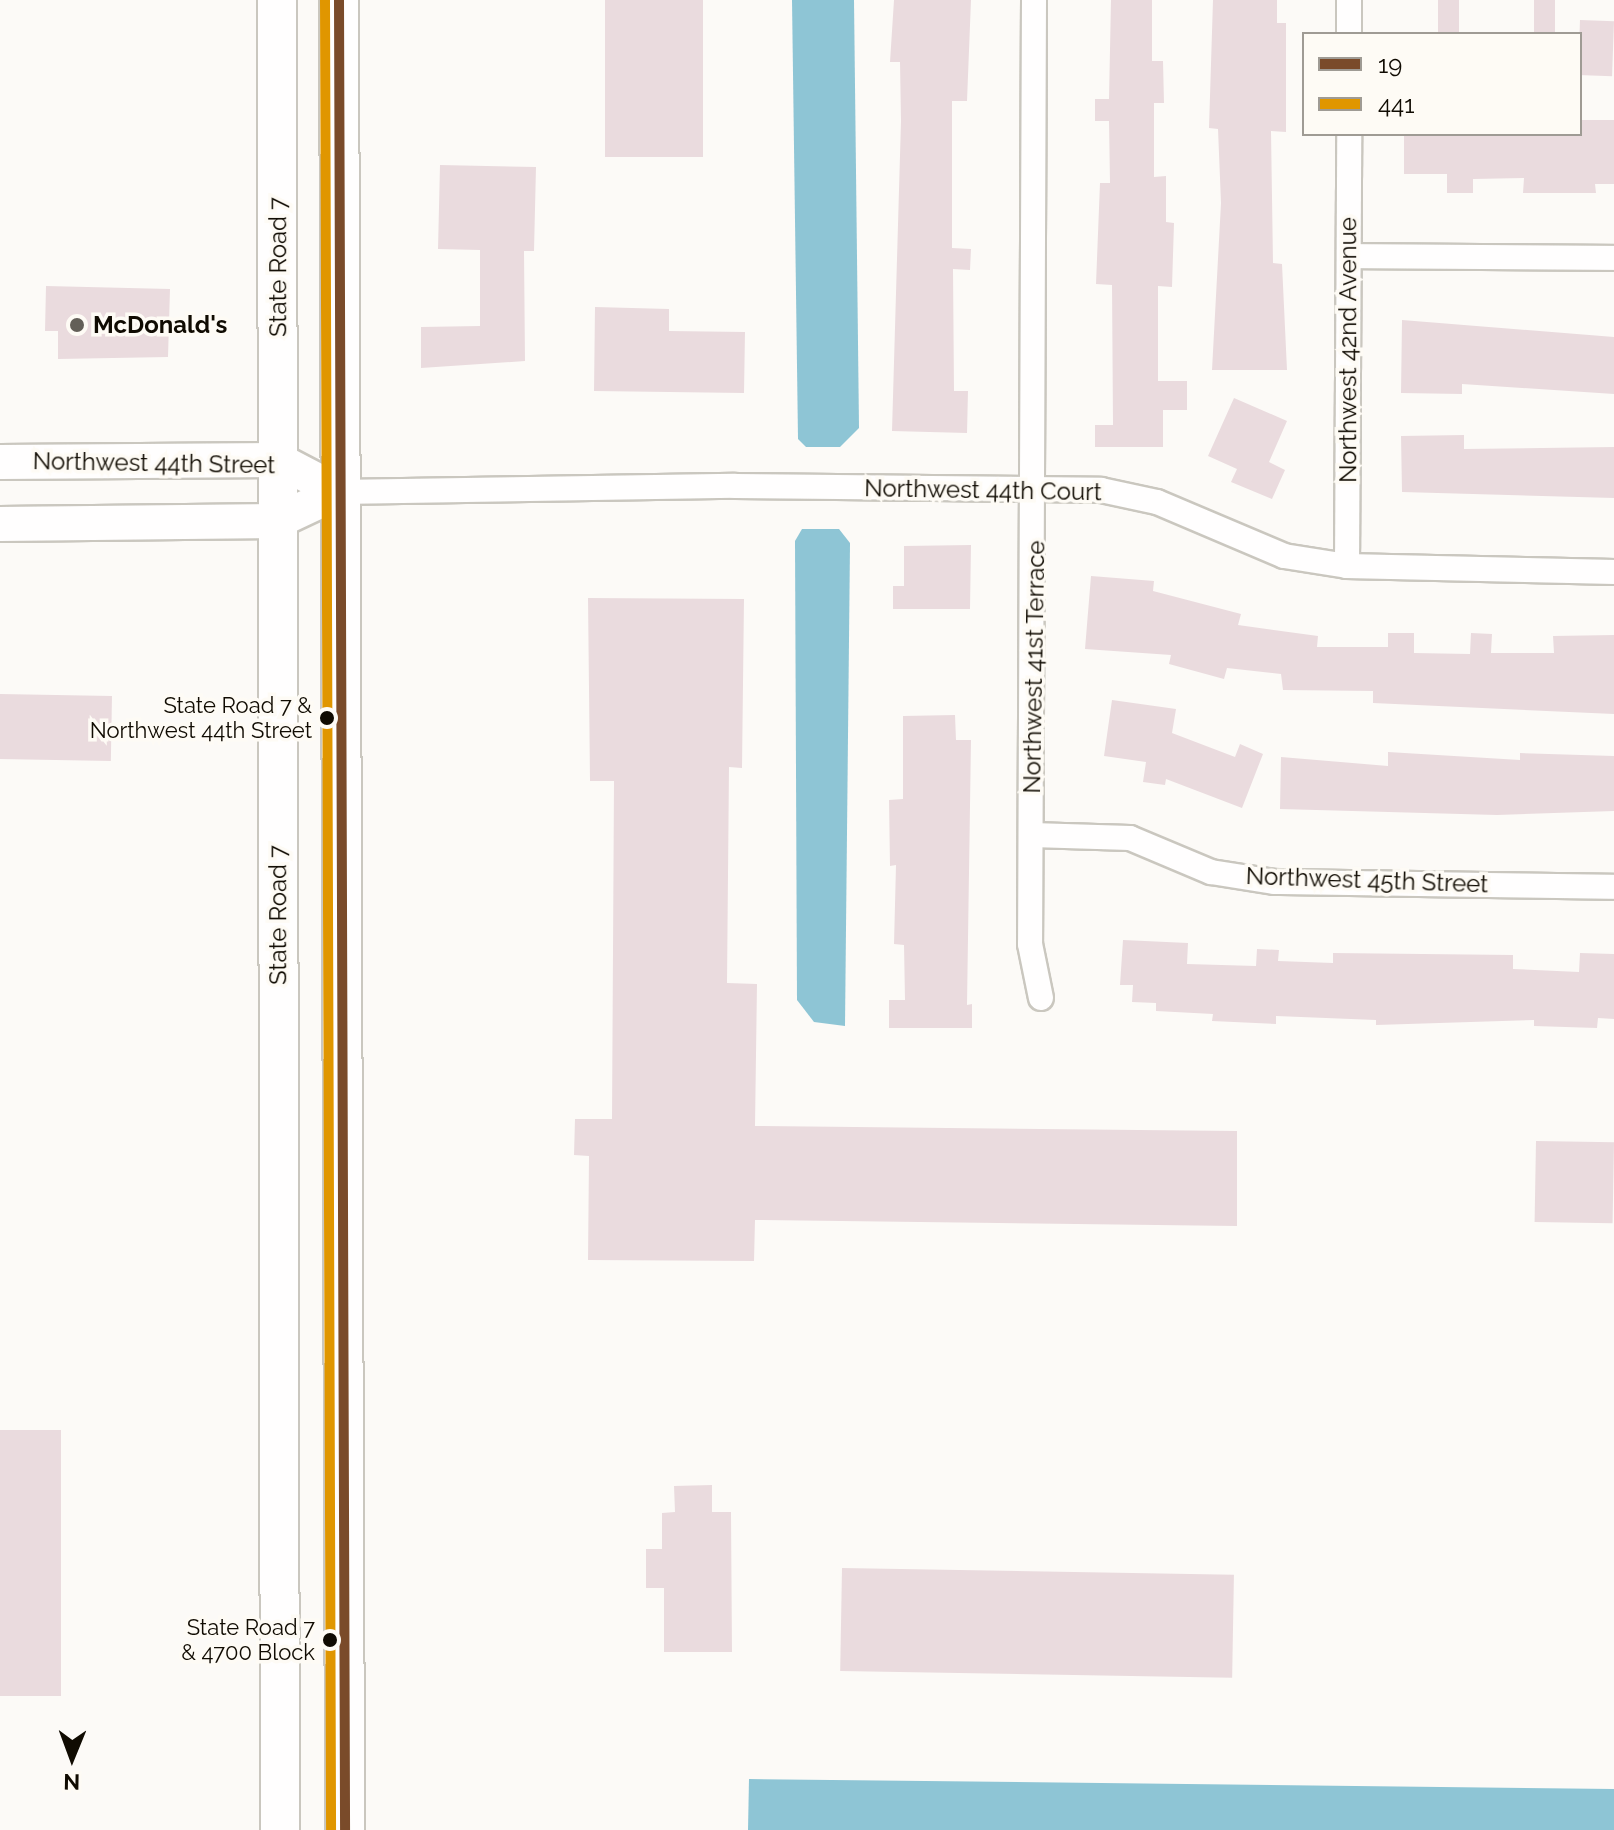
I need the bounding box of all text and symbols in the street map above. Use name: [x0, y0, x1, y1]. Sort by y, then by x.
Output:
legend: [1302, 32, 1582, 136]
text: 19: [1378, 50, 1402, 79]
text: 441: [1378, 90, 1414, 119]
street label: State Road 7: [264, 197, 292, 337]
street label: Northwest 42nd Avenue: [1334, 217, 1362, 483]
place label: McDonald's: [93, 311, 227, 339]
marker: McDonald's: [68, 316, 86, 334]
street label: Northwest 44th Street: [32, 446, 276, 480]
street label: Northwest 44th Court: [864, 474, 1102, 506]
street label: Northwest 41st Terrace: [1017, 540, 1051, 794]
place label: State Road 7 & Northwest 44th Street: [90, 692, 312, 744]
marker: State Road 7 & Northwest 44th Street: [319, 710, 335, 726]
street label: State Road 7: [264, 845, 292, 985]
street label: Northwest 45th Street: [1245, 861, 1489, 899]
place label: State Road 7 & 4700 Block: [181, 1614, 315, 1666]
marker: State Road 7 & 4700 Block: [322, 1632, 338, 1648]
north arrow: [32, 1718, 112, 1798]
text: N: [63, 1769, 80, 1795]

